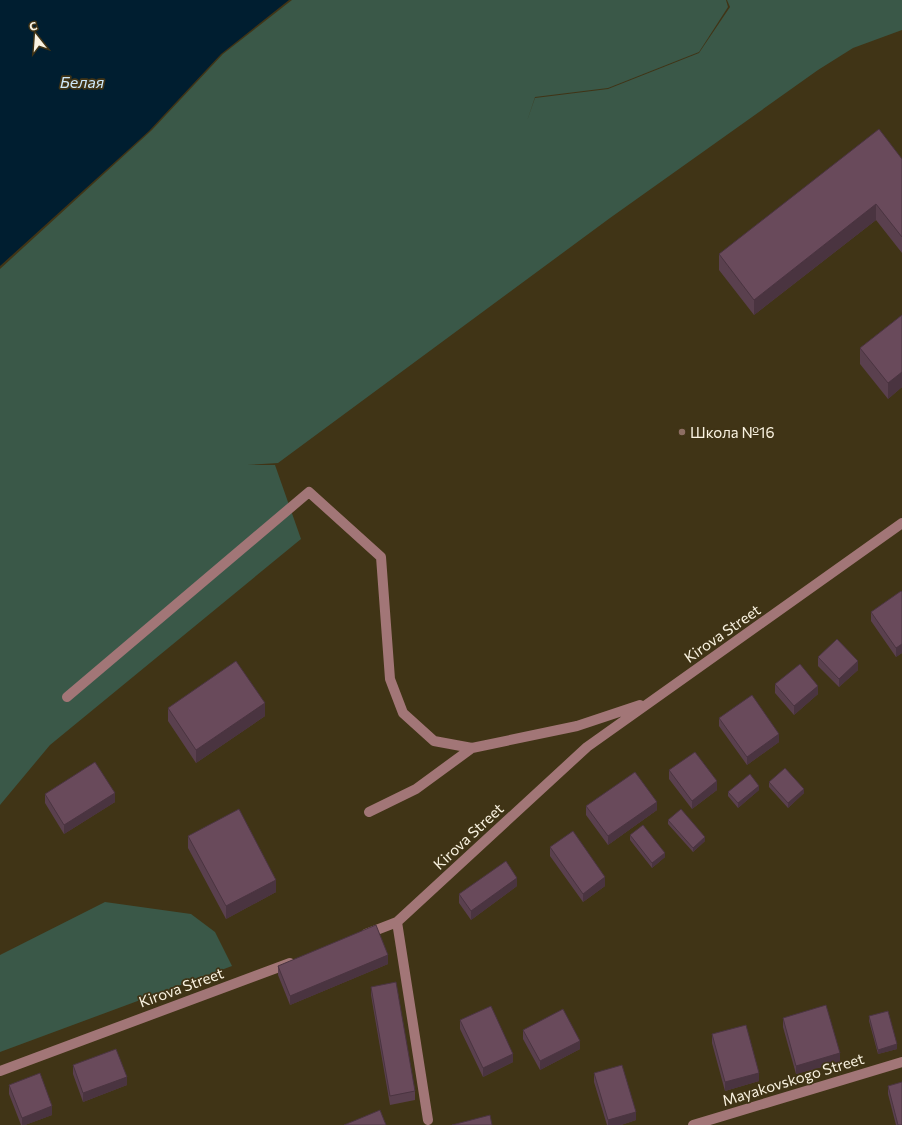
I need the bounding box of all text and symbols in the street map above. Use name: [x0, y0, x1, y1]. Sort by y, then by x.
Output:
north arrow: [16, 16, 56, 56]
text: С: [27, 19, 39, 33]
water label: Белая: [60, 72, 104, 91]
place label: Школа №16: [690, 423, 775, 441]
marker: Школа №16: [677, 427, 687, 437]
street label: Kirova Street: [680, 600, 764, 666]
street label: Kirova Street: [429, 799, 507, 873]
street label: Kirova Street: [136, 963, 226, 1011]
street label: Mayakovskogo Street: [720, 1049, 866, 1109]

